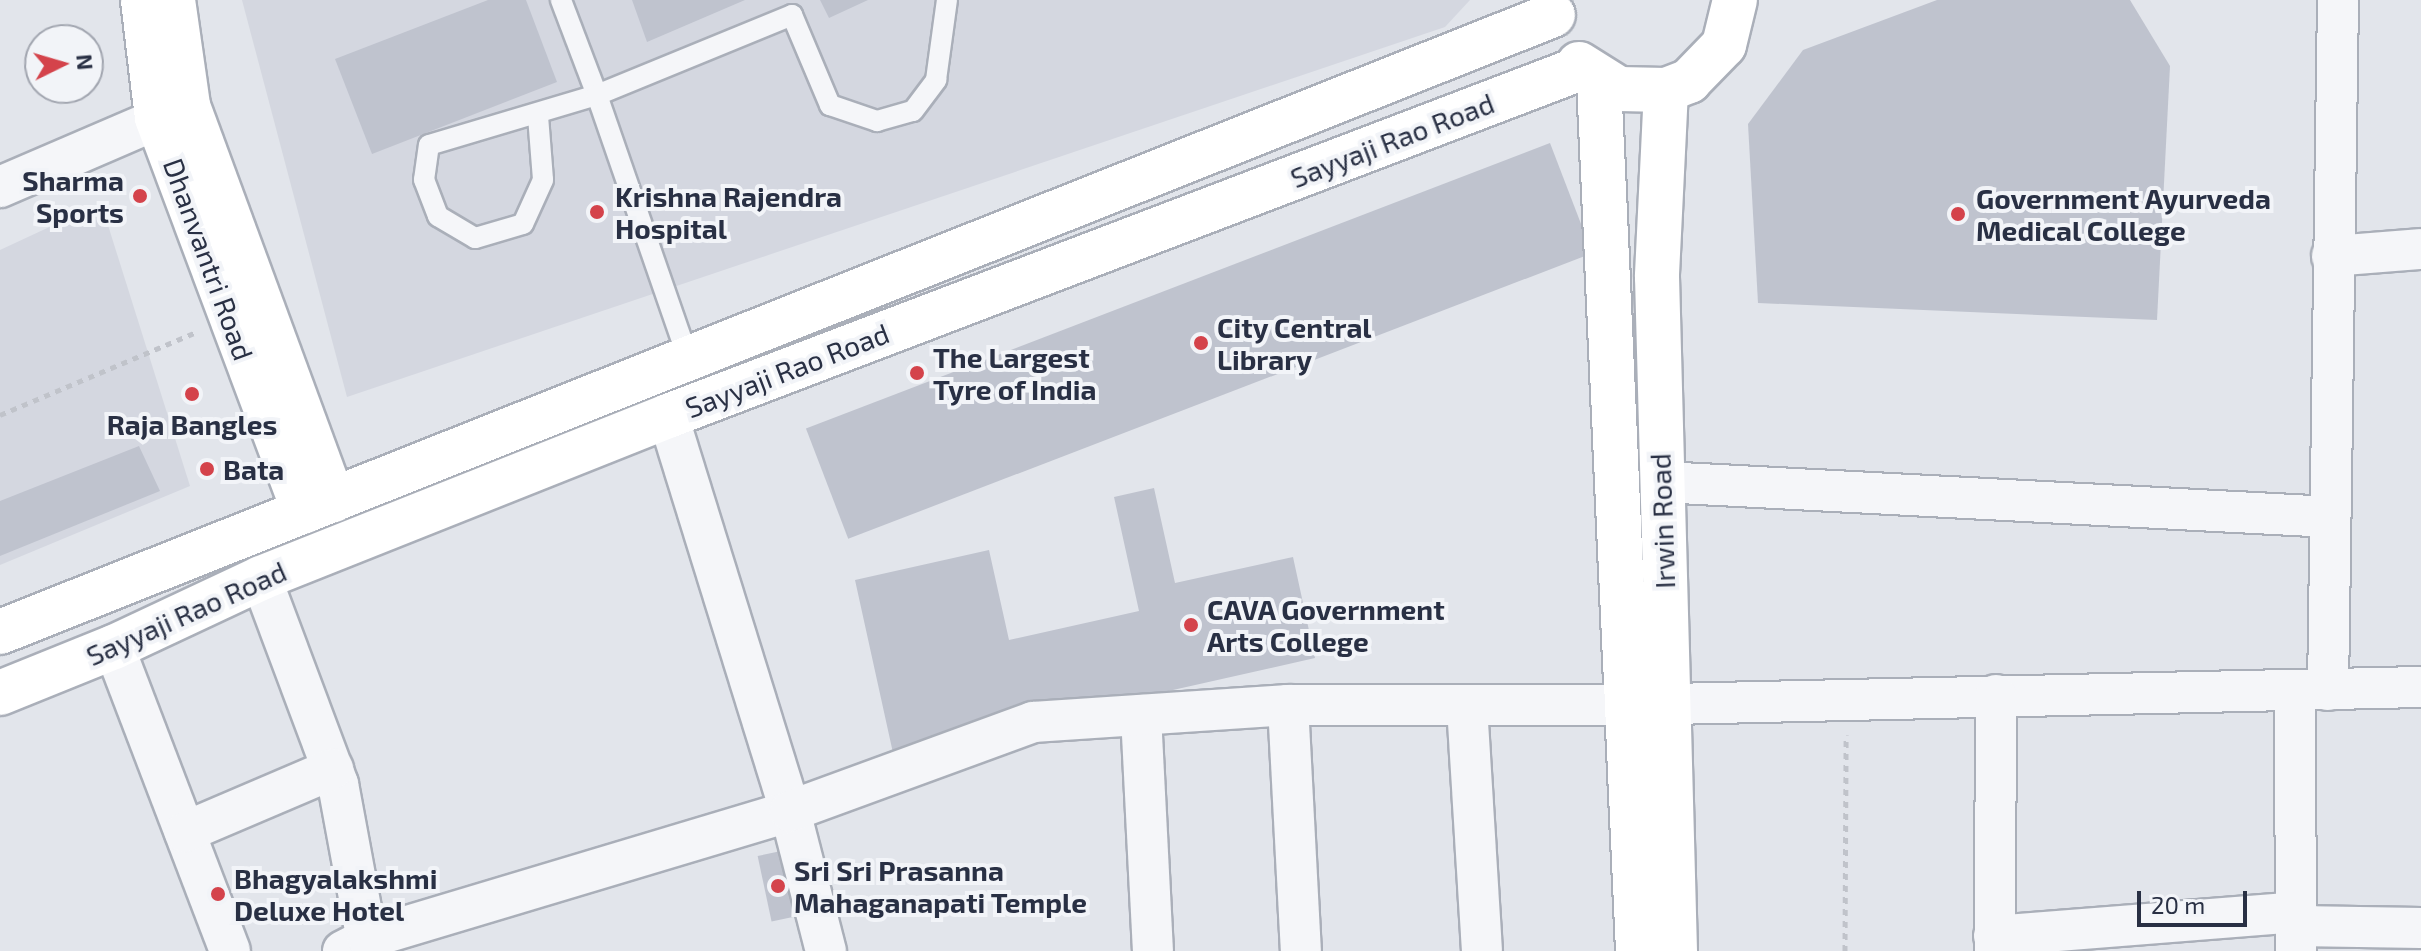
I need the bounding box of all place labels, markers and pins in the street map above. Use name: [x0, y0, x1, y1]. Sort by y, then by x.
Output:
place label: Sharma Sports: [22, 163, 124, 229]
place label: Krishna Rajendra Hospital: [615, 179, 842, 245]
place label: Government Ayurveda Medical College: [1976, 181, 2272, 247]
marker: Sharma Sports: [131, 187, 149, 205]
marker: Krishna Rajendra Hospital: [586, 201, 608, 223]
marker: Government Ayurveda Medical College: [1947, 203, 1969, 225]
place label: City Central Library: [1217, 310, 1372, 376]
marker: City Central Library: [1192, 334, 1210, 352]
place label: The Largest Tyre of India: [933, 340, 1097, 406]
marker: The Largest Tyre of India: [908, 364, 926, 382]
marker: Raja Bangles: [183, 385, 201, 403]
place label: Raja Bangles: [107, 407, 277, 441]
place label: Bata: [223, 452, 284, 486]
marker: Bata: [198, 460, 216, 478]
place label: CAVA Government Arts College: [1207, 592, 1445, 658]
marker: CAVA Government Arts College: [1182, 616, 1200, 634]
place label: Sri Sri Prasanna Mahaganapati Temple: [794, 853, 1088, 919]
place label: Bhagyalakshmi Deluxe Hotel: [234, 861, 437, 927]
marker: Sri Sri Prasanna Mahaganapati Temple: [769, 877, 787, 895]
marker: Bhagyalakshmi Deluxe Hotel: [209, 885, 227, 903]

